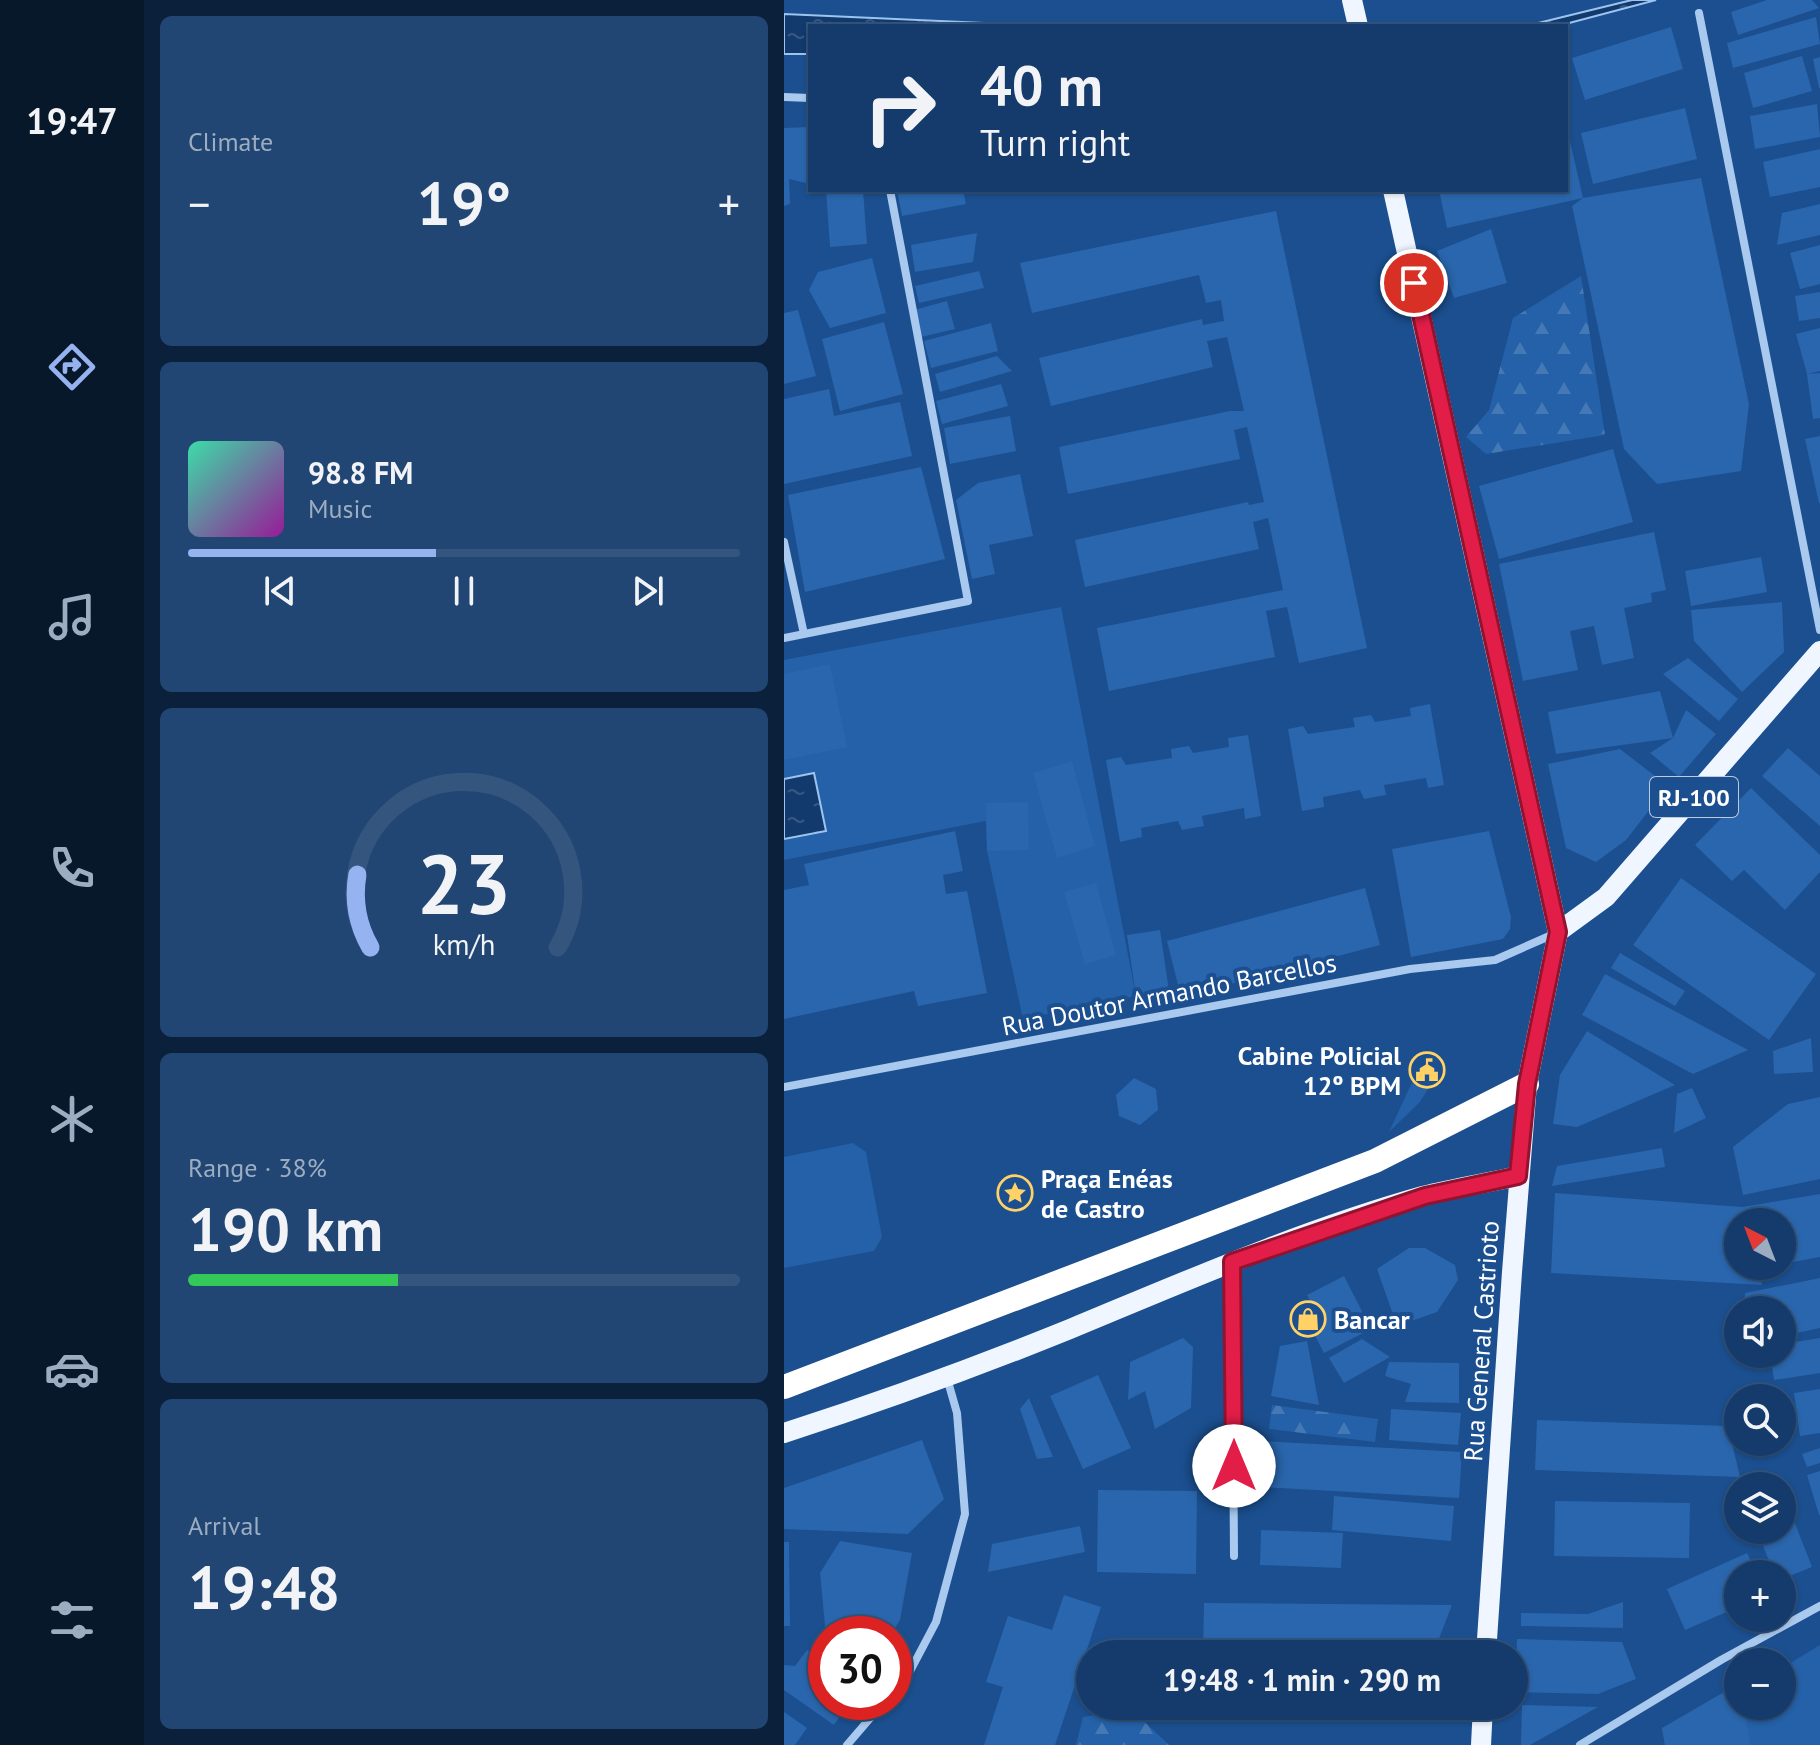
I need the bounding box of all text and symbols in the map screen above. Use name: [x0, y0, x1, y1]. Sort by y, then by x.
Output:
text: 40 m: [980, 49, 1103, 121]
icon: right: [848, 56, 952, 160]
text: 19:47: [26, 97, 118, 144]
text: Turn right: [980, 119, 1130, 166]
text: Climate: [188, 125, 273, 158]
text: 19°: [417, 164, 511, 242]
text: −: [188, 175, 210, 232]
text: +: [718, 175, 740, 232]
pin: [1380, 249, 1448, 317]
icon: arrive: [1392, 261, 1436, 305]
icon: directions: [44, 339, 100, 395]
text: 98.8 FM: [308, 453, 413, 492]
text: Music: [308, 492, 372, 525]
icon: previous: [258, 569, 302, 613]
icon: pause: [442, 569, 486, 613]
icon: next: [626, 569, 670, 613]
icon: music: [44, 589, 100, 645]
road number: RJ-100: [1650, 777, 1738, 817]
text: 23: [417, 829, 511, 937]
icon: phone: [44, 840, 100, 896]
text: km/h: [433, 927, 495, 964]
street label: Rua Doutor Armando Barcellos: [999, 945, 1339, 1043]
place label: Cabine Policial 12º BPM: [1238, 1039, 1401, 1102]
public building icon: Cabine Policial 12º BPM: [1408, 1051, 1446, 1089]
icon: climate: [44, 1091, 100, 1147]
text: Range · 38%: [188, 1151, 327, 1184]
place label: Praça Enéas de Castro: [1041, 1162, 1173, 1225]
place icon: Praça Enéas de Castro: [996, 1174, 1034, 1212]
text: 190 km: [188, 1190, 383, 1268]
north arrow: [1724, 1208, 1796, 1280]
map controls: [1724, 1208, 1796, 1720]
street label: Rua General Castrioto: [1456, 1220, 1506, 1462]
button: sound: [1724, 1296, 1796, 1368]
shop icon: Bancar: [1289, 1300, 1327, 1338]
place label: Bancar: [1334, 1303, 1411, 1336]
icon: car: [44, 1341, 100, 1397]
button: search: [1724, 1384, 1796, 1456]
position arrow: [1192, 1424, 1276, 1508]
button: layers: [1724, 1472, 1796, 1544]
text: Arrival: [188, 1509, 261, 1542]
text: 19:48: [188, 1548, 340, 1626]
button: +: [1724, 1560, 1796, 1632]
icon: filters: [44, 1592, 100, 1648]
speed limit sign: 30: [808, 1616, 912, 1720]
button: −: [1724, 1648, 1796, 1720]
text: 19:48 · 1 min · 290 m: [1163, 1660, 1441, 1699]

